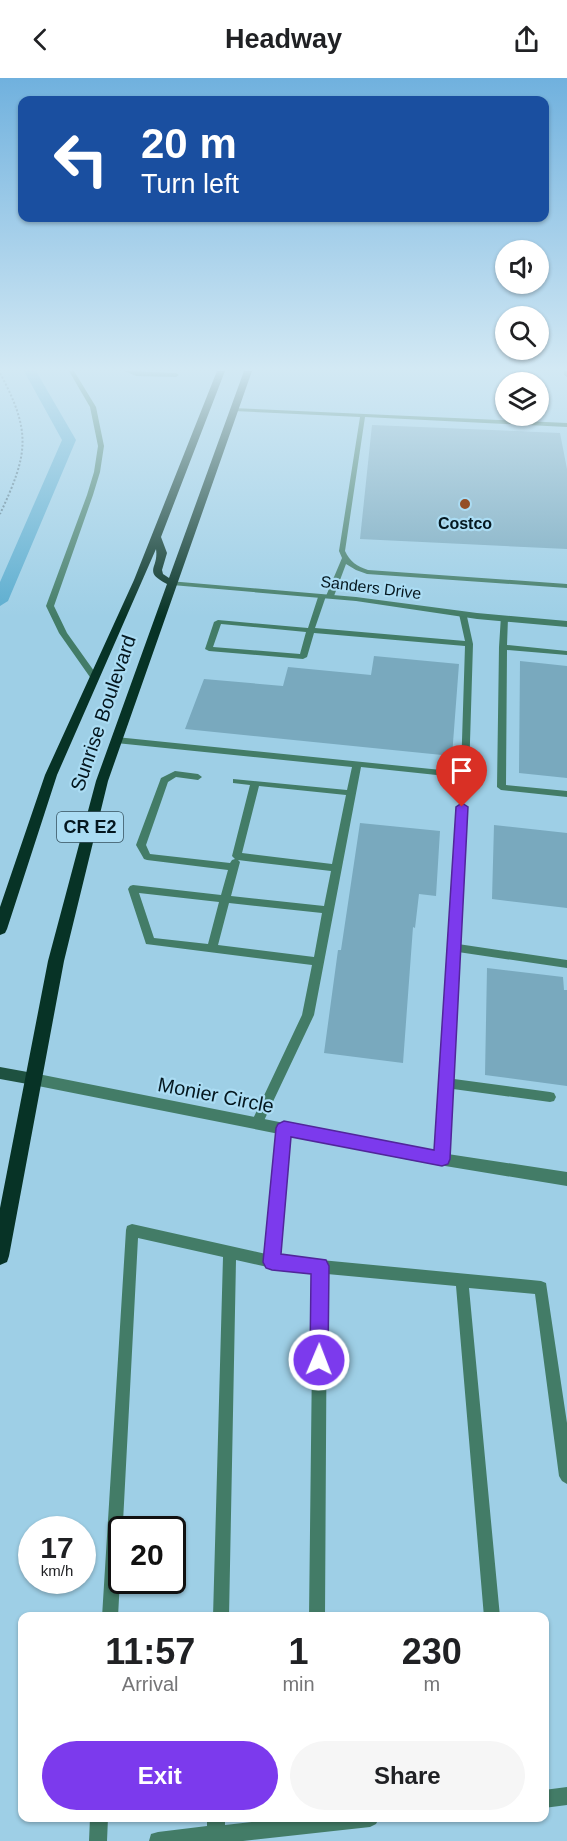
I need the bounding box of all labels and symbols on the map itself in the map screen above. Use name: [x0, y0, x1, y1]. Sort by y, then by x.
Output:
marker: Costco: [458, 497, 472, 511]
place label: Costco: [438, 515, 492, 532]
street label: Sanders Drive: [320, 573, 422, 602]
street label: Sunrise Boulevard: [66, 632, 140, 794]
pin: [436, 745, 487, 807]
road number: CR E2: [57, 812, 123, 842]
street label: Monier Circle: [156, 1073, 276, 1117]
position arrow: [287, 1328, 351, 1392]
speed limit sign: 20: [108, 1516, 186, 1594]

